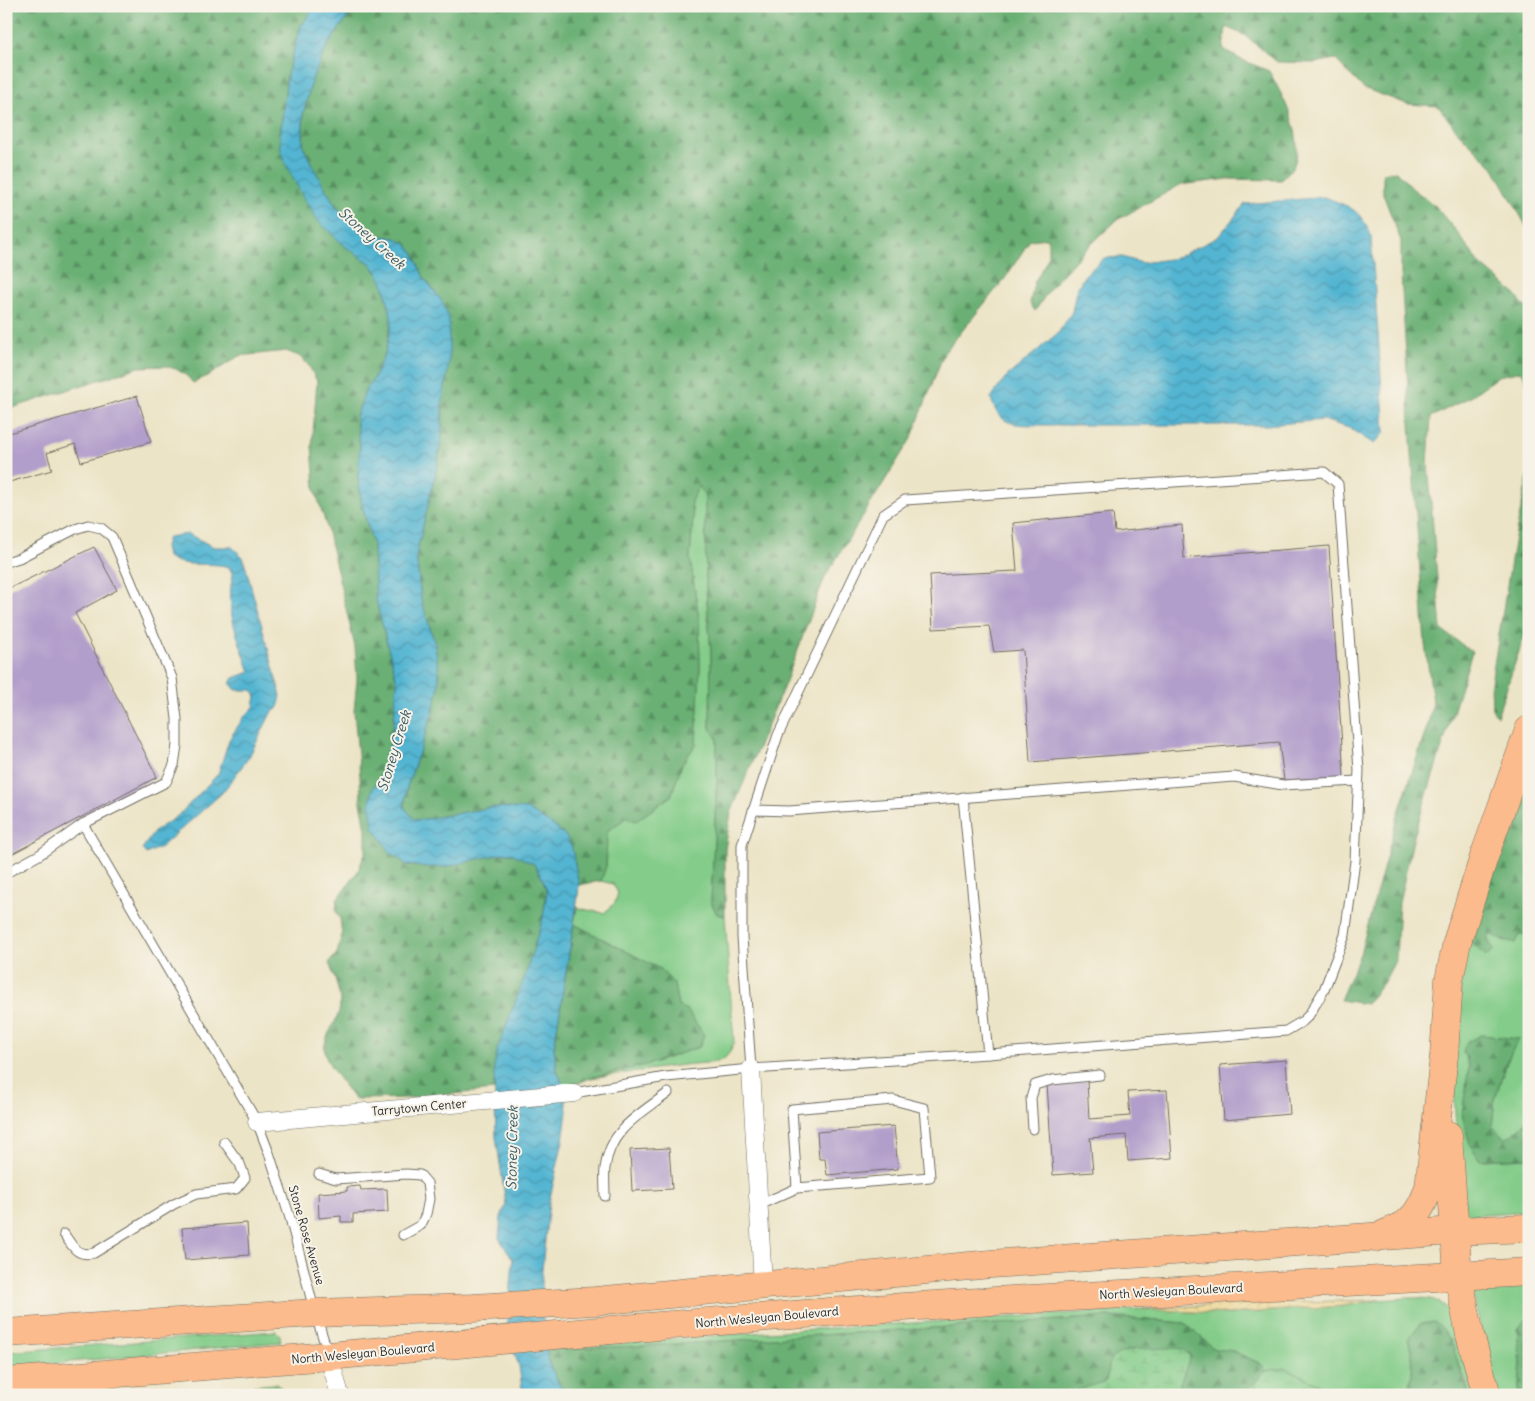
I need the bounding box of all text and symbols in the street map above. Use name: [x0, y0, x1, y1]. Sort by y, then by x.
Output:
water label: Stoney Creek: [335, 203, 410, 273]
water label: Stoney Creek: [373, 708, 415, 794]
street label: Tarrytown Center: [371, 1095, 467, 1119]
water label: Stoney Creek: [502, 1105, 522, 1190]
street label: Stone Rose Avenue: [286, 1184, 328, 1286]
street label: North Wesleyan Boulevard: [1099, 1280, 1243, 1302]
street label: North Wesleyan Boulevard: [695, 1303, 839, 1331]
street label: North Wesleyan Boulevard: [291, 1339, 435, 1367]

